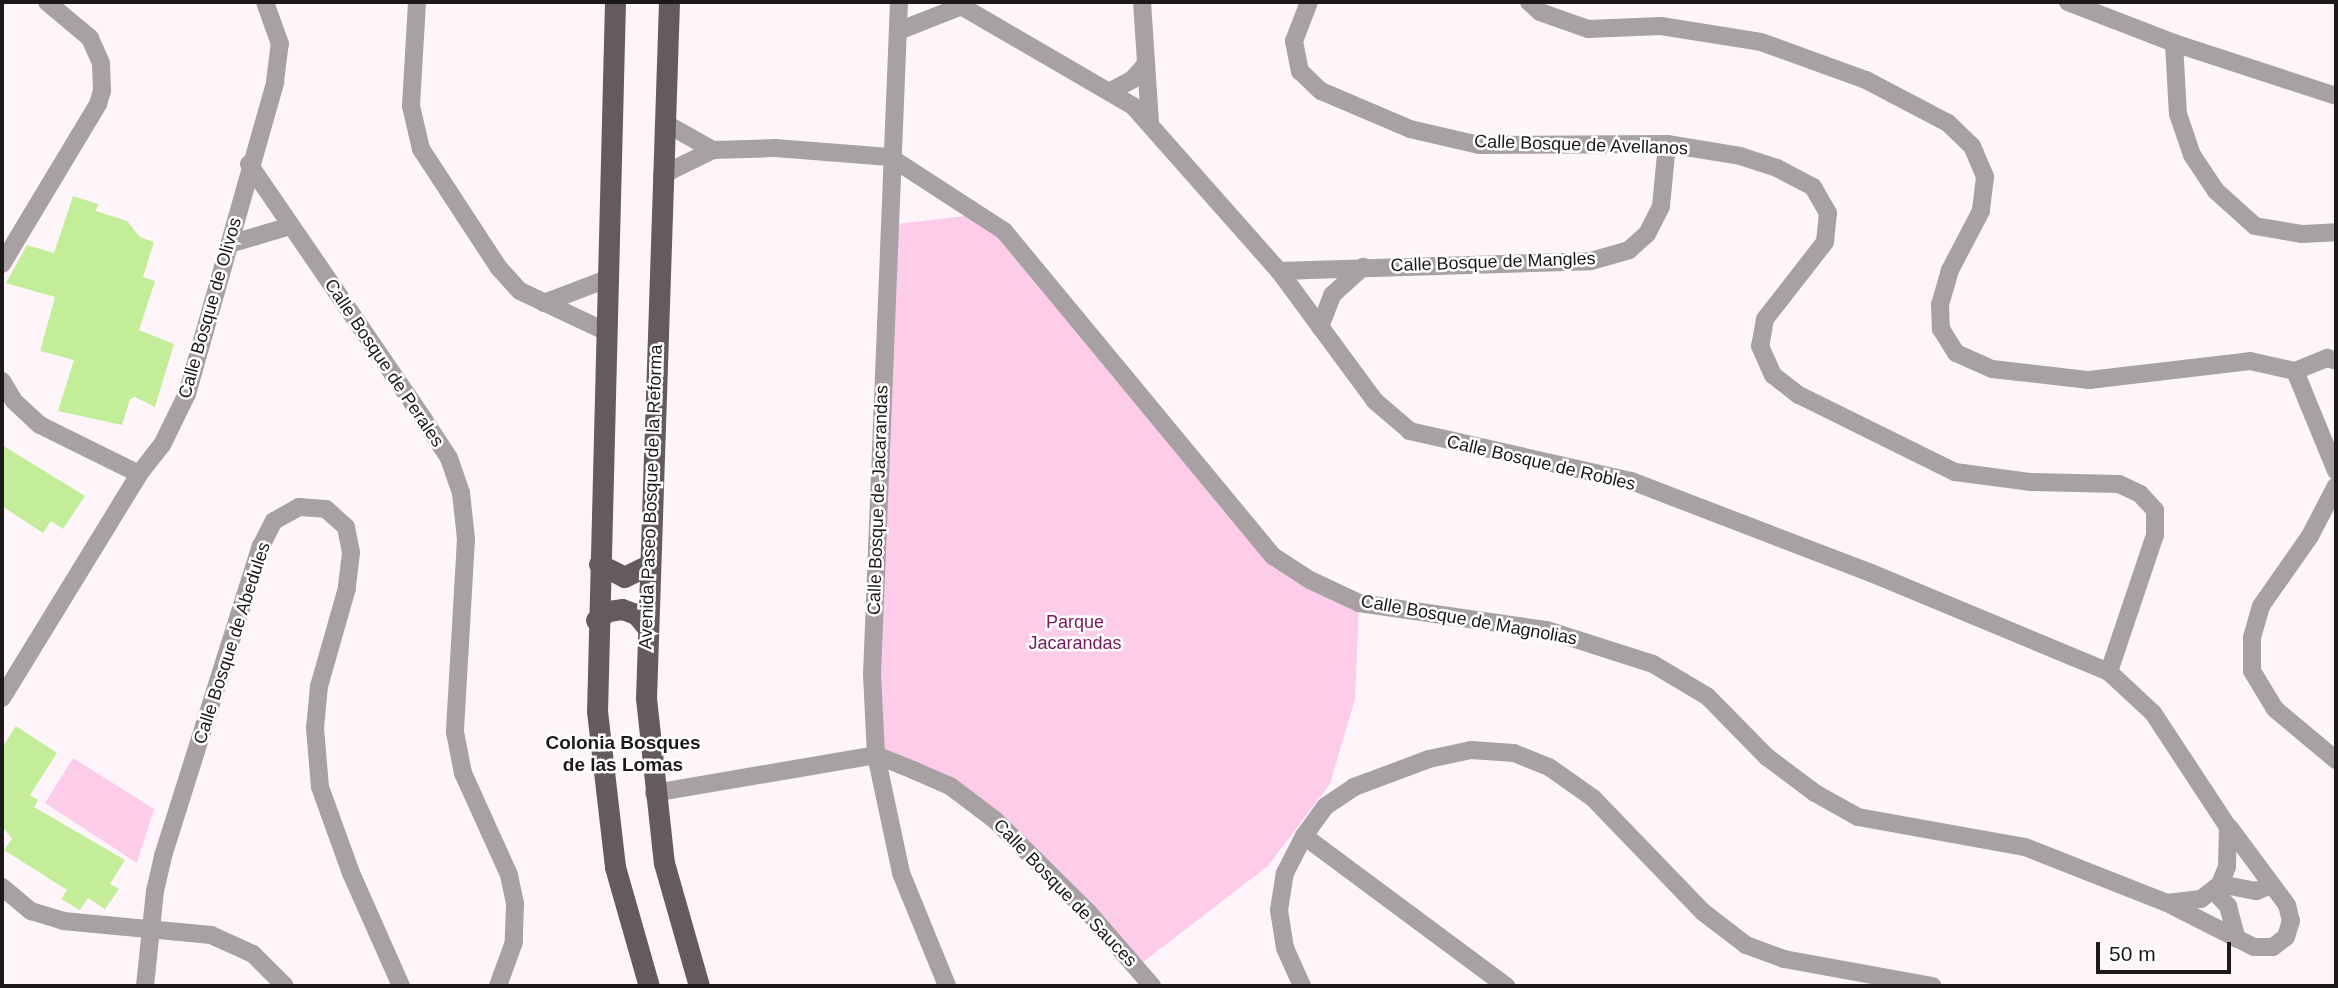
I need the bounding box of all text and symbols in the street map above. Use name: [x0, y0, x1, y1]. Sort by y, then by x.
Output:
street label: Calle Bosque de Avellanos: [1473, 130, 1689, 160]
street label: Calle Bosque de Olivos: [174, 215, 246, 401]
street label: Calle Bosque de Mangles: [1390, 248, 1596, 276]
street label: Calle Bosque de Perales: [320, 275, 448, 451]
street label: Avenida Paseo Bosque de la Reforma: [635, 344, 667, 650]
street label: Calle Bosque de Jacarandas: [863, 385, 893, 615]
street label: Calle Bosque de Robles: [1444, 431, 1638, 495]
street label: Calle Bosque de Abedules: [189, 539, 275, 747]
street label: Calle Bosque de Magnolias: [1359, 590, 1579, 650]
park label: Parque Jacarandas: [1028, 612, 1122, 654]
district label: Colonia Bosques de las Lomas: [545, 732, 701, 776]
street label: Calle Bosque de Sauces: [989, 815, 1141, 971]
scale bar: [2100, 928, 2235, 972]
text: 50 m: [2109, 942, 2156, 965]

